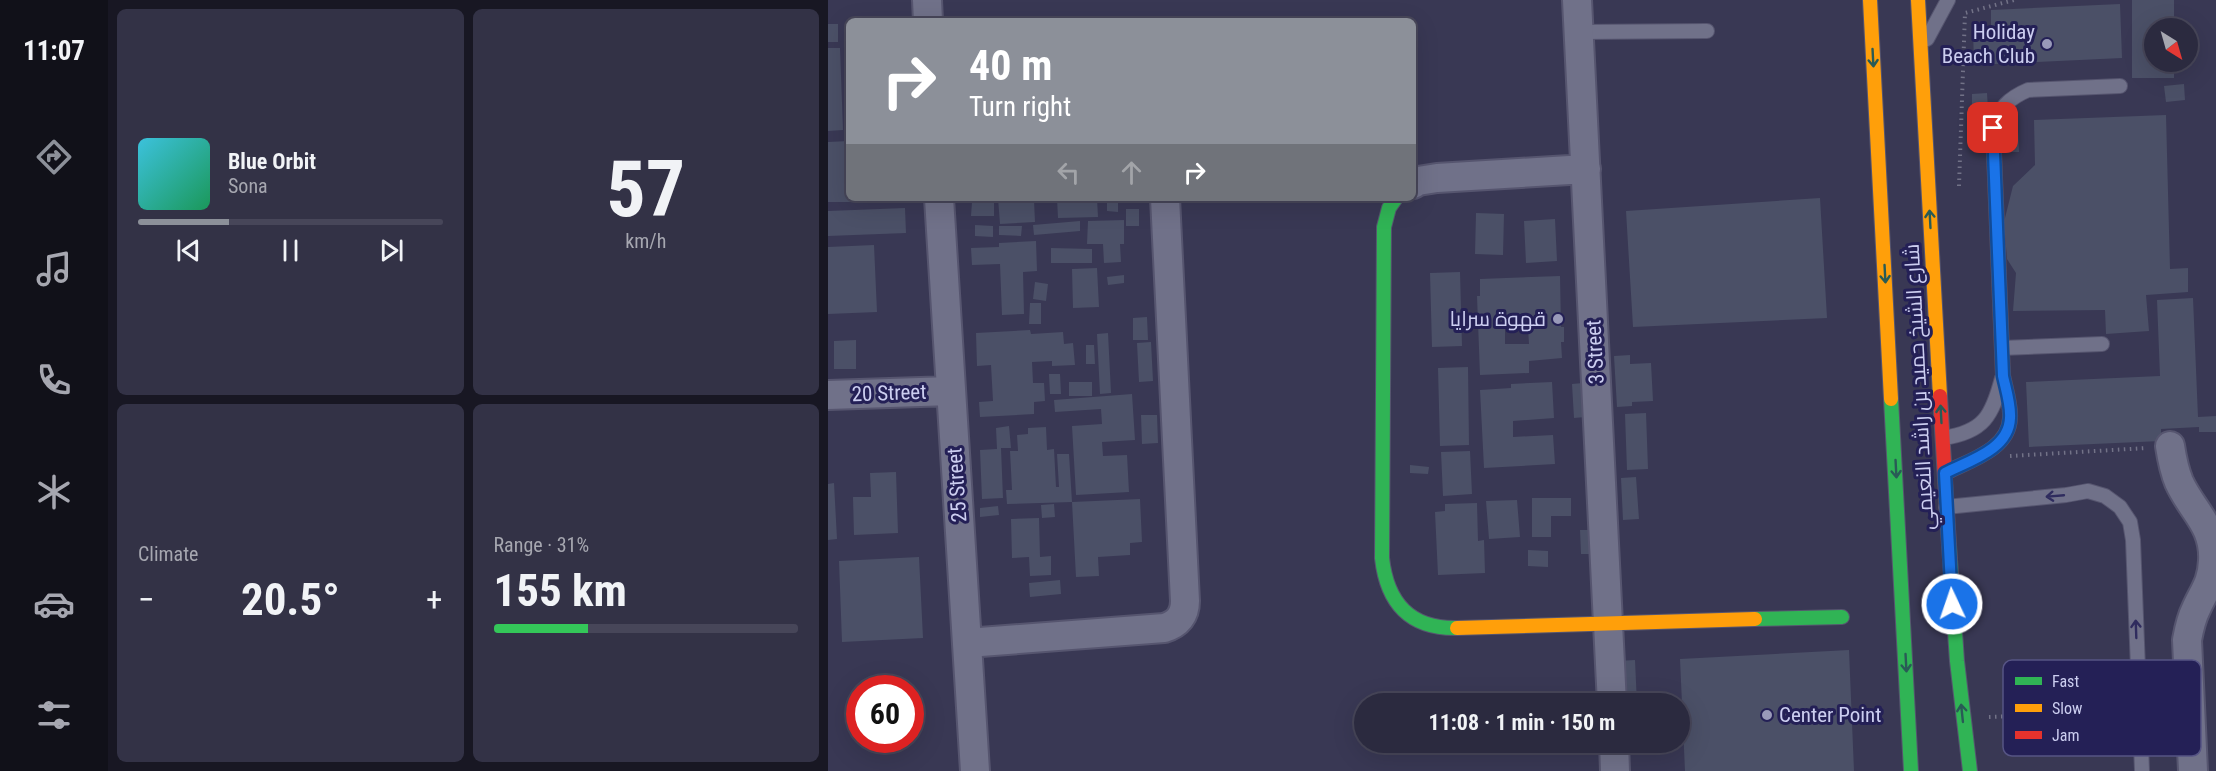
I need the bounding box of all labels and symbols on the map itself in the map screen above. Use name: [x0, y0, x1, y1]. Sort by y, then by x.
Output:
north arrow: [2144, 18, 2198, 72]
place label: Holiday Beach Club: [1942, 20, 2035, 68]
marker: Holiday Beach Club: [2040, 37, 2054, 51]
one-way arrow: [1867, 48, 1878, 68]
pin: [1967, 102, 2018, 153]
one-way arrow: [1925, 210, 1936, 230]
street label: شارع الشيخ حميد بن راشد النعيمي: [1900, 243, 1942, 531]
one-way arrow: [1879, 264, 1890, 284]
place label: قهوة سرايا: [1449, 307, 1546, 332]
marker: قهوة سرايا: [1551, 312, 1565, 326]
street label: 3 Street: [1581, 319, 1609, 385]
street label: 20 Street: [851, 380, 927, 406]
one-way arrow: [1936, 404, 1947, 424]
street label: 25 Street: [942, 447, 972, 523]
one-way arrow: [1890, 458, 1901, 478]
one-way arrow: [2045, 491, 2065, 502]
position arrow: [1920, 572, 1984, 636]
one-way arrow: [2130, 619, 2142, 639]
one-way arrow: [1901, 653, 1912, 673]
legend: [2003, 660, 2201, 756]
text: Fast: [2052, 672, 2079, 691]
speed limit sign: 60: [846, 675, 924, 753]
text: Slow: [2052, 699, 2082, 718]
place label: Center Point: [1779, 703, 1881, 727]
one-way arrow: [1956, 704, 1967, 723]
marker: Center Point: [1760, 708, 1774, 722]
text: Jam: [2052, 726, 2079, 745]

